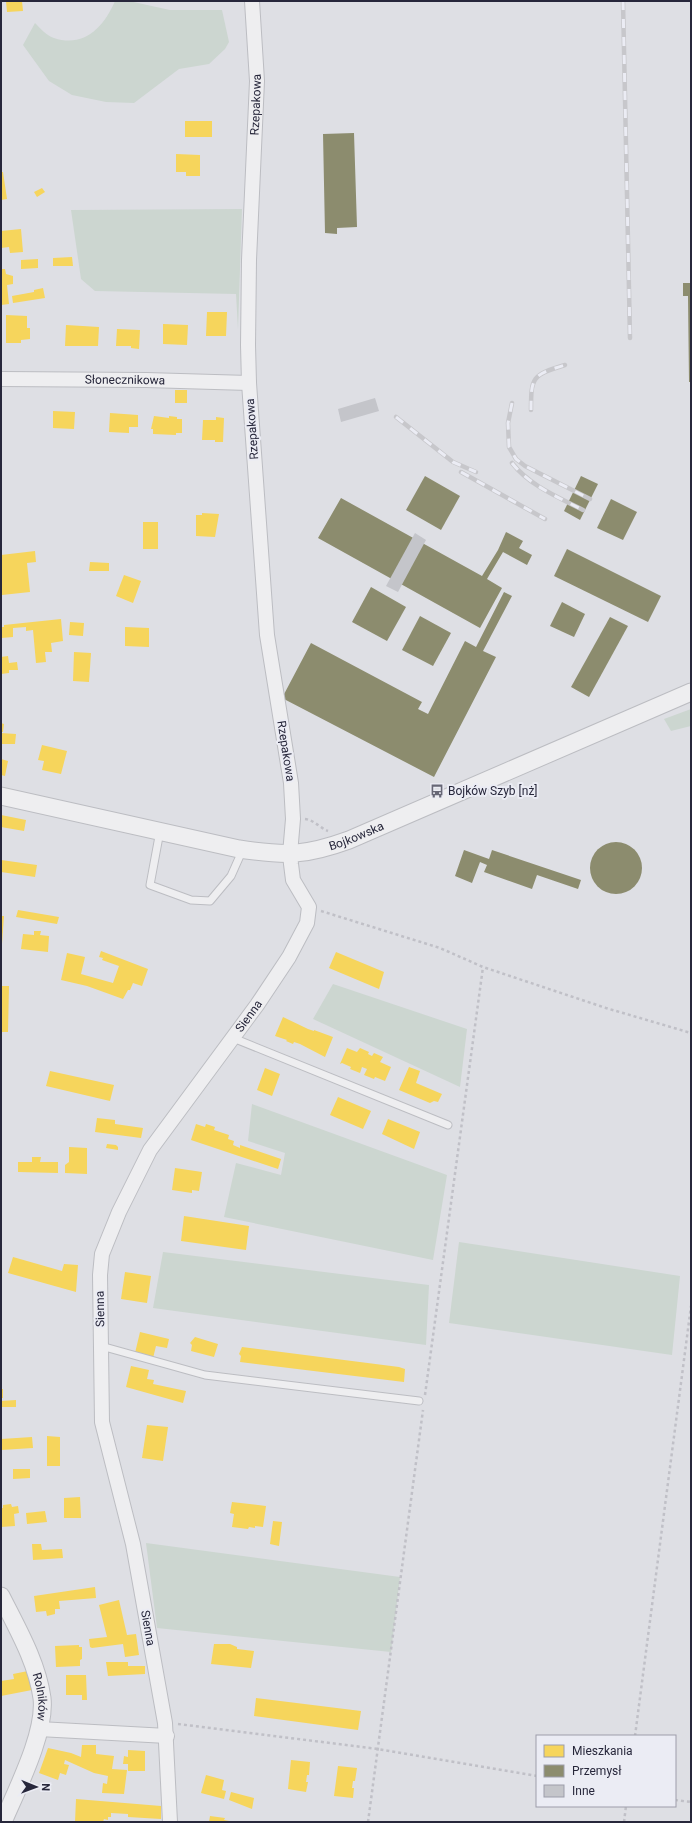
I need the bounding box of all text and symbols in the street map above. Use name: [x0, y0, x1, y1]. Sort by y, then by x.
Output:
street label: Rzepakowa: [248, 73, 264, 136]
street label: Słonecznikowa: [85, 373, 165, 388]
street label: Rzepakowa: [243, 398, 261, 460]
street label: Rzepakowa: [274, 720, 298, 782]
bus stop icon: Bojków Szyb [nż]: [429, 783, 445, 799]
place label: Bojków Szyb [nż]: [448, 784, 538, 798]
street label: Bojkowska: [327, 819, 386, 853]
street label: Sienna: [232, 998, 265, 1035]
street label: Sienna: [93, 1291, 107, 1327]
street label: Sienna: [138, 1609, 158, 1647]
street label: Rolników: [30, 1671, 49, 1722]
legend: [536, 1735, 676, 1807]
text: Mieszkania: [572, 1744, 633, 1758]
text: Przemysł: [572, 1764, 622, 1778]
north arrow: [16, 1767, 56, 1807]
text: N: [39, 1783, 52, 1791]
text: Inne: [572, 1784, 595, 1798]

